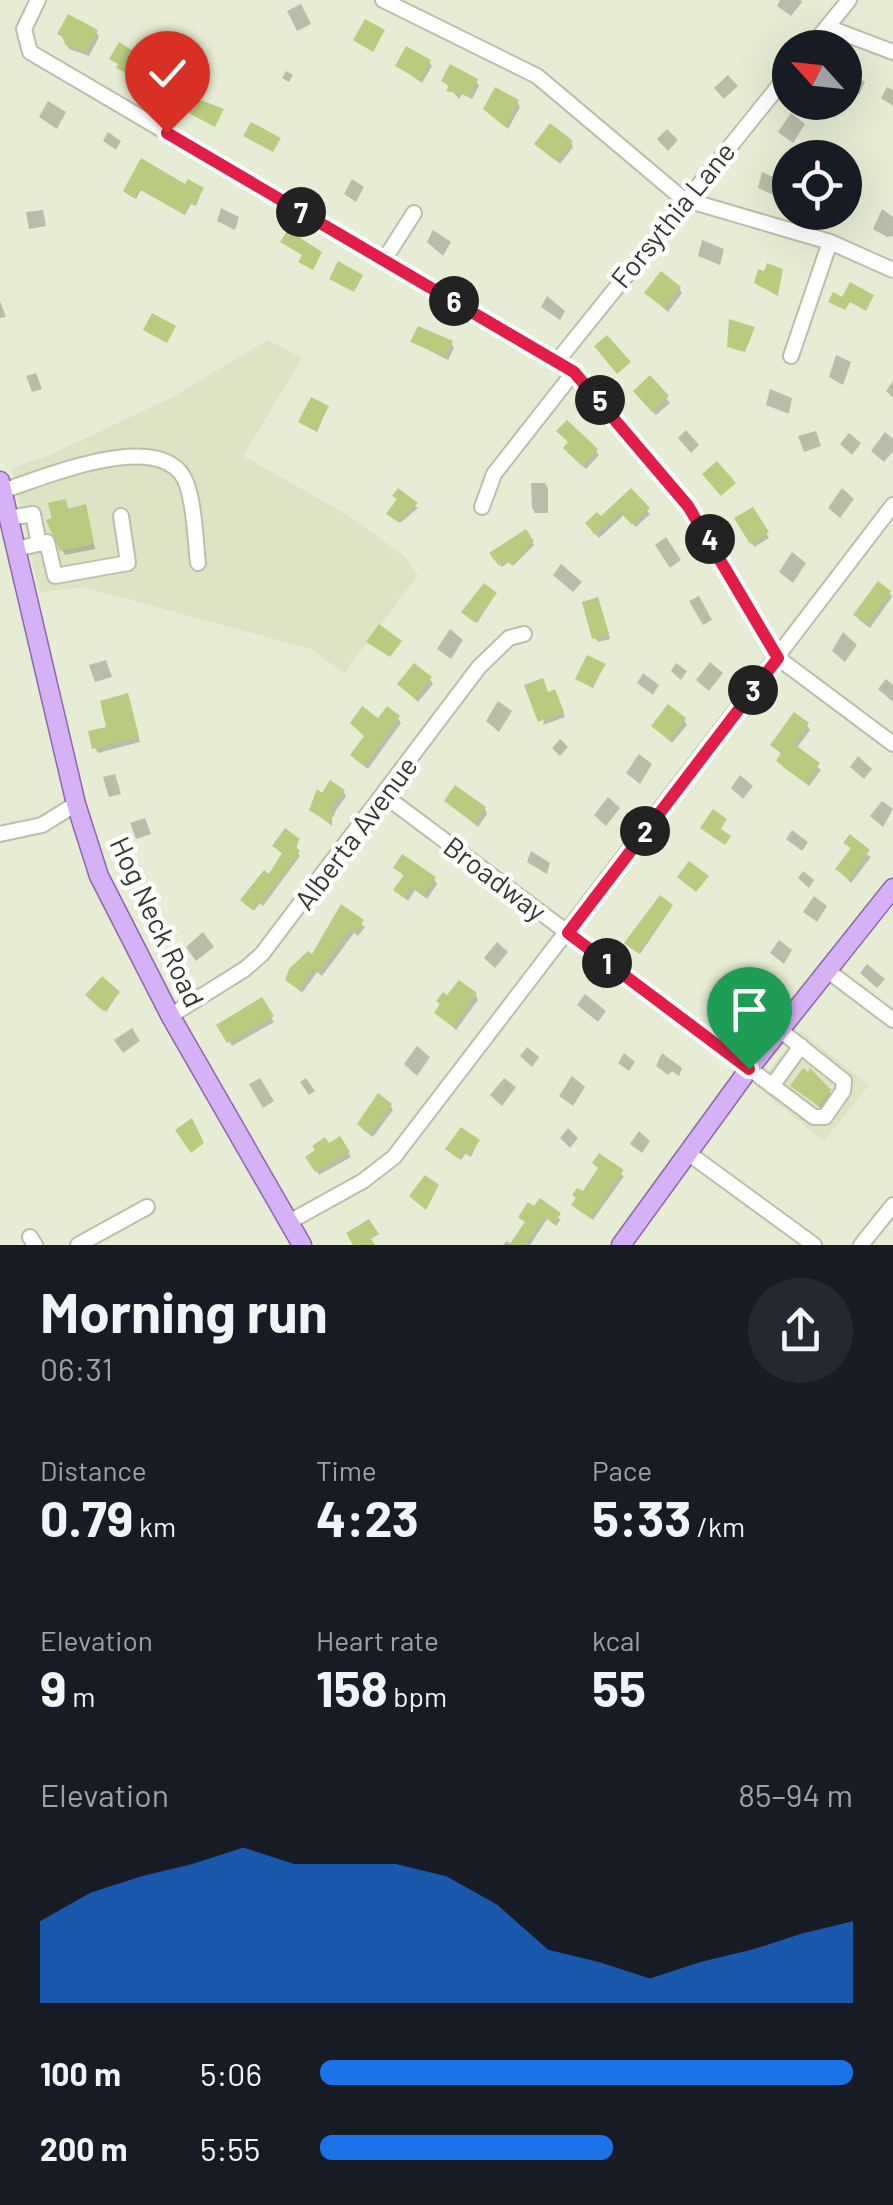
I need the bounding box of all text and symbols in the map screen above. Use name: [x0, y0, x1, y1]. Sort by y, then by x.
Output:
north arrow: [772, 30, 862, 120]
map controls: [772, 30, 862, 230]
pin: [125, 31, 210, 134]
icon: check: [140, 46, 195, 101]
street label: Forsythia Lane: [603, 134, 741, 294]
button: locate: [772, 140, 862, 230]
pin: 7: [276, 187, 326, 237]
text: 7: [294, 195, 308, 229]
pin: 6: [429, 276, 479, 326]
text: 6: [446, 284, 462, 318]
pin: 5: [575, 375, 625, 425]
text: 5: [592, 383, 608, 417]
pin: 4: [685, 514, 735, 564]
text: 4: [702, 522, 718, 556]
pin: 3: [728, 665, 778, 715]
text: 3: [745, 673, 761, 707]
street label: Alberta Avenue: [287, 749, 424, 916]
pin: 2: [620, 806, 670, 856]
text: 2: [637, 814, 653, 848]
street label: Broadway: [438, 829, 554, 928]
street label: Hog Neck Road: [104, 831, 212, 1012]
pin: 1: [582, 938, 632, 988]
text: 1: [602, 946, 612, 980]
pin: [707, 967, 792, 1070]
icon: arrive: [722, 982, 777, 1037]
text: Morning run: [40, 1278, 328, 1344]
button: share: [748, 1278, 853, 1383]
text: 06:31: [40, 1349, 113, 1387]
text: Distance: [40, 1453, 147, 1487]
text: Time: [316, 1453, 377, 1487]
text: Pace: [592, 1453, 652, 1487]
text: 0.79: [40, 1487, 133, 1547]
text: 4:23: [316, 1487, 419, 1547]
text: 5:33: [592, 1487, 691, 1547]
text: km: [133, 1509, 176, 1543]
text: /km: [691, 1509, 745, 1543]
text: Elevation: [40, 1623, 153, 1657]
text: Heart rate: [316, 1623, 439, 1657]
text: kcal: [592, 1623, 641, 1657]
text: 9: [40, 1657, 67, 1717]
text: 158: [316, 1657, 388, 1717]
text: 55: [592, 1657, 646, 1717]
text: m: [67, 1679, 95, 1713]
text: bpm: [388, 1679, 447, 1713]
text: Elevation: [40, 1775, 169, 1813]
text: 85–94 m: [738, 1775, 853, 1813]
text: 100 m: [40, 2054, 121, 2092]
text: 5:06: [200, 2054, 262, 2092]
text: 200 m: [40, 2129, 128, 2167]
text: 5:55: [200, 2129, 260, 2167]

